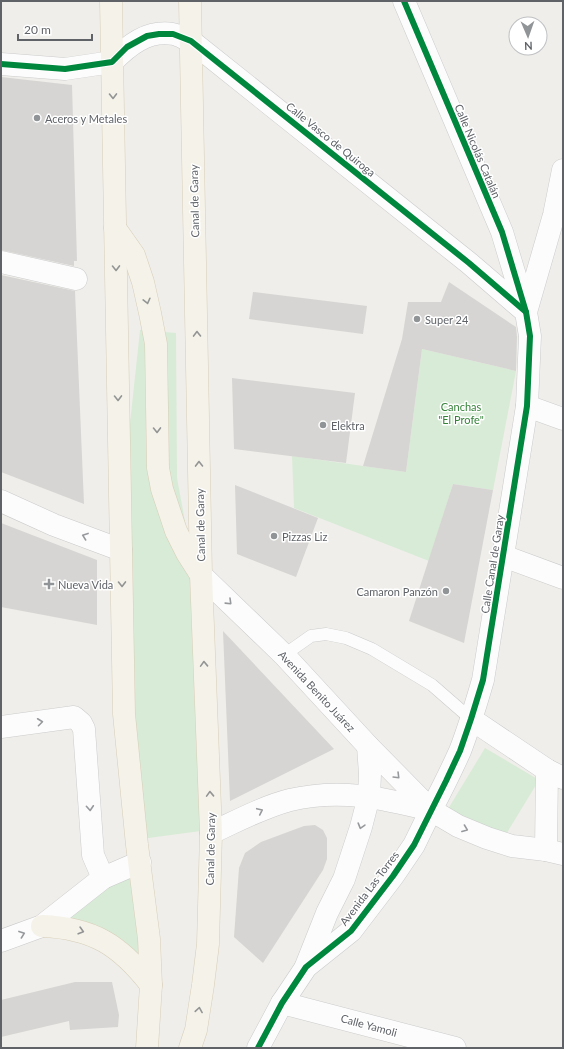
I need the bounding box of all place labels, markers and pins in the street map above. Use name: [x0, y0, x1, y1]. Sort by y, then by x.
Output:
place label: Aceros y Metales: [45, 112, 127, 125]
marker: Aceros y Metales: [32, 113, 42, 123]
place label: Super 24: [425, 313, 469, 326]
marker: Super 24: [412, 314, 422, 324]
place label: Elektra: [331, 419, 365, 432]
marker: Elektra: [318, 420, 328, 430]
place label: Pizzas Liz: [282, 530, 327, 543]
marker: Pizzas Liz: [269, 531, 279, 541]
marker: Nueva Vida: [43, 578, 55, 590]
place label: Nueva Vida: [58, 578, 113, 591]
place label: Camaron Panzón: [356, 585, 438, 598]
marker: Camaron Panzón: [441, 586, 451, 596]

